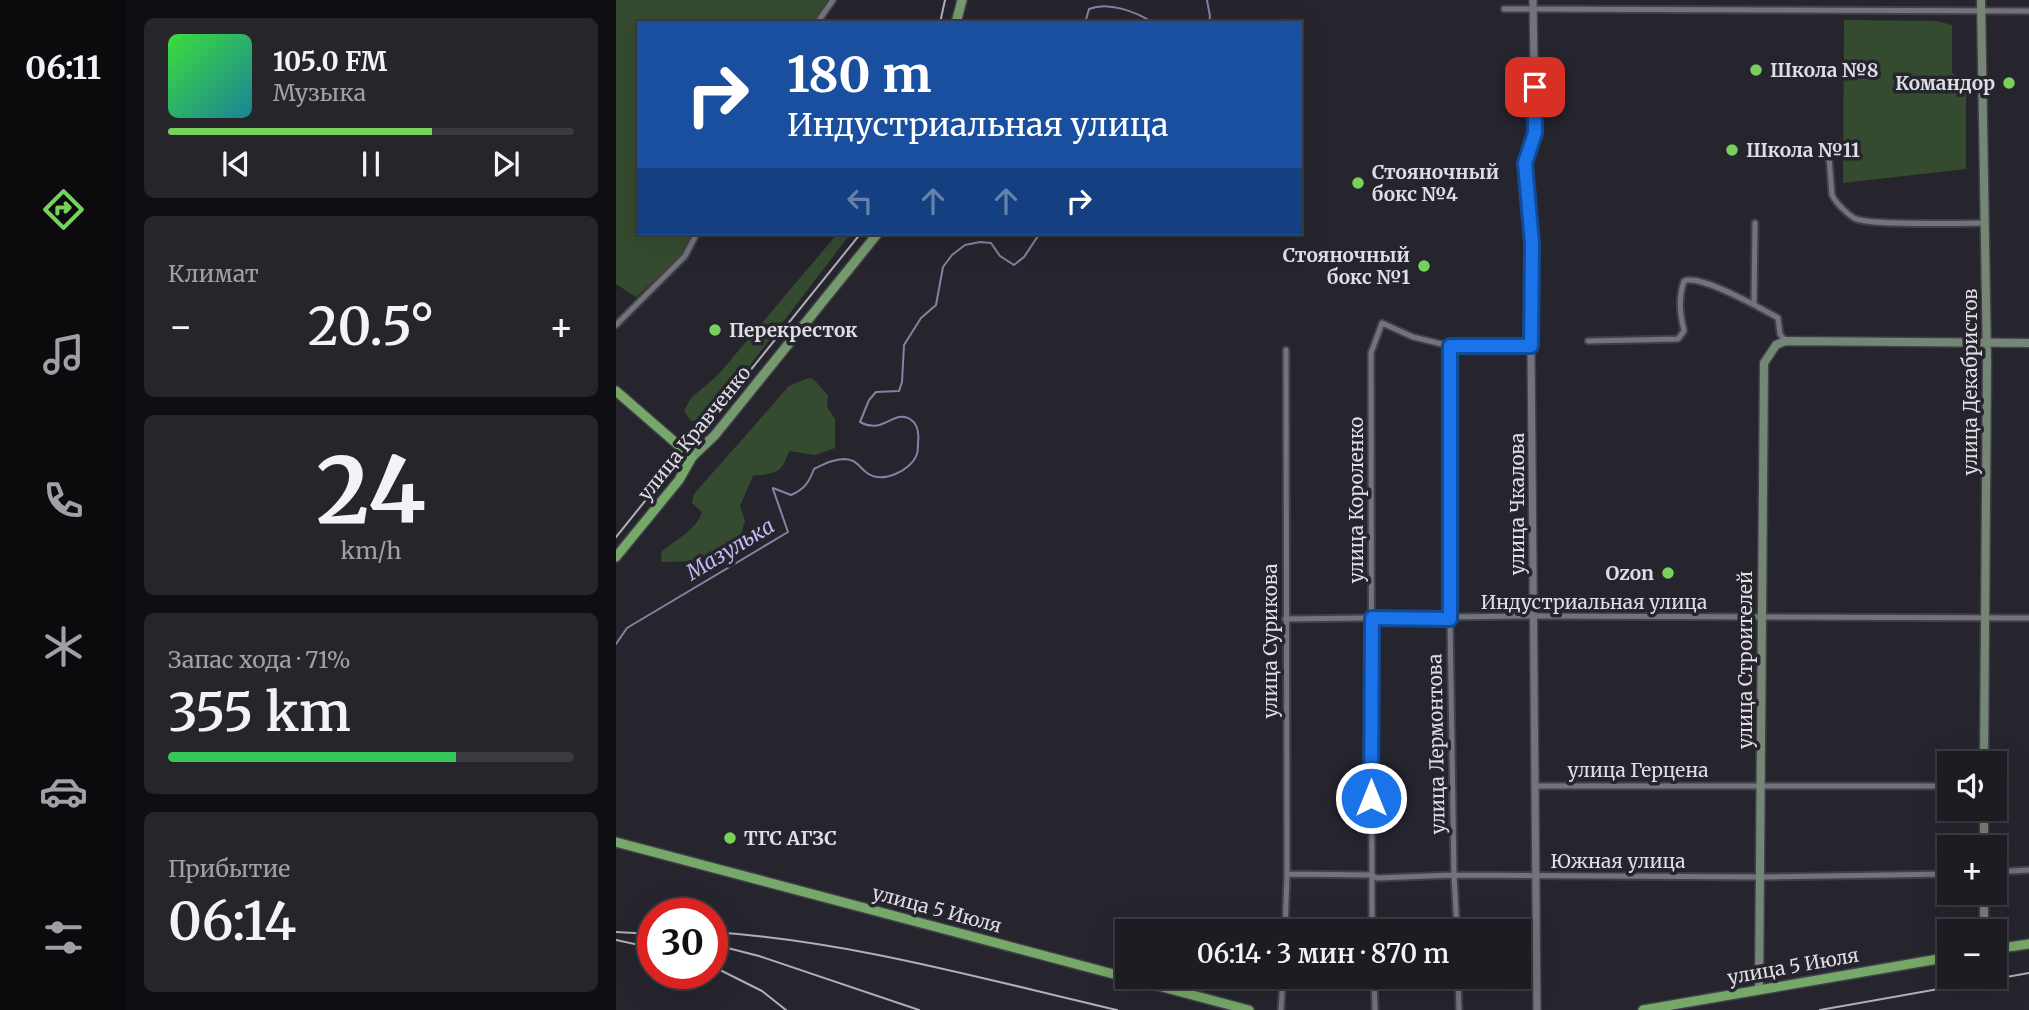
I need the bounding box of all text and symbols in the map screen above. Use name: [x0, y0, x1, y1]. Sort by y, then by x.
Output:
text: 180 m: [787, 44, 932, 105]
text: 105.0 FM: [273, 45, 387, 78]
text: 06:11: [25, 48, 101, 88]
icon: right: [672, 49, 763, 140]
pin: [1505, 57, 1565, 117]
place label: Школа №8: [1770, 58, 1878, 82]
marker: Школа №8: [1748, 62, 1764, 78]
icon: arrive: [1516, 68, 1554, 106]
place label: Командор: [1895, 71, 1995, 95]
marker: Командор: [2001, 75, 2017, 91]
text: Музыка: [273, 78, 366, 107]
text: Индустриальная улица: [787, 105, 1168, 145]
place label: Школа №11: [1746, 138, 1860, 162]
marker: Школа №11: [1724, 142, 1740, 158]
icon: previous: [217, 145, 255, 183]
icon: pause: [352, 145, 390, 183]
icon: next: [487, 145, 525, 183]
place label: Стояночный бокс №4: [1372, 160, 1499, 206]
marker: Стояночный бокс №4: [1350, 175, 1366, 191]
icon: left: [841, 182, 879, 220]
icon: ahead: [914, 182, 952, 220]
icon: ahead: [987, 182, 1025, 220]
icon: right: [1060, 182, 1098, 220]
icon: directions: [39, 185, 88, 234]
place label: Стояночный бокс №1: [1283, 243, 1410, 289]
marker: Стояночный бокс №1: [1416, 258, 1432, 274]
text: Климат: [168, 259, 259, 288]
street label: улица Декабристов: [1958, 289, 1982, 475]
text: 20.5°: [308, 294, 434, 359]
text: −: [168, 303, 193, 350]
text: +: [549, 303, 574, 350]
place label: Перекресток: [729, 318, 858, 342]
marker: Перекресток: [707, 322, 723, 338]
icon: music: [39, 330, 88, 379]
street label: улица Кравченко: [632, 361, 756, 505]
street label: улица Короленко: [1344, 417, 1368, 583]
text: 24: [316, 433, 426, 548]
street label: улица Чкалова: [1505, 433, 1529, 575]
icon: phone: [39, 476, 88, 525]
water label: Мазулька: [680, 512, 779, 586]
text: km/h: [341, 536, 401, 565]
place label: Ozon: [1606, 561, 1654, 585]
street label: улица Сурикова: [1258, 563, 1282, 719]
marker: Ozon: [1660, 565, 1676, 581]
street label: улица Строителей: [1733, 571, 1757, 749]
street label: Индустриальная улица: [1481, 590, 1707, 614]
icon: climate: [39, 622, 88, 671]
text: Запас хода · 71%: [168, 645, 351, 674]
street label: улица Лермонтова: [1422, 653, 1450, 835]
text: 355 km: [168, 680, 351, 745]
map controls: [1937, 751, 2007, 989]
button: sound: [1937, 751, 2007, 821]
street label: улица Герцена: [1568, 758, 1708, 782]
position arrow: [1334, 761, 1408, 835]
icon: car: [39, 767, 88, 816]
place label: ТГС АГЗС: [744, 826, 837, 850]
marker: ТГС АГЗС: [722, 830, 738, 846]
button: +: [1937, 835, 2007, 905]
street label: Южная улица: [1550, 849, 1686, 873]
text: Прибытие: [168, 854, 290, 883]
street label: улица 5 Июля: [870, 880, 1004, 938]
text: 06:14: [168, 889, 296, 954]
speed limit sign: 30: [637, 898, 728, 989]
icon: filters: [39, 913, 88, 962]
button: −: [1937, 919, 2007, 989]
text: 06:14 · 3 мин · 870 m: [1197, 937, 1449, 970]
street label: улица 5 Июля: [1725, 943, 1861, 989]

